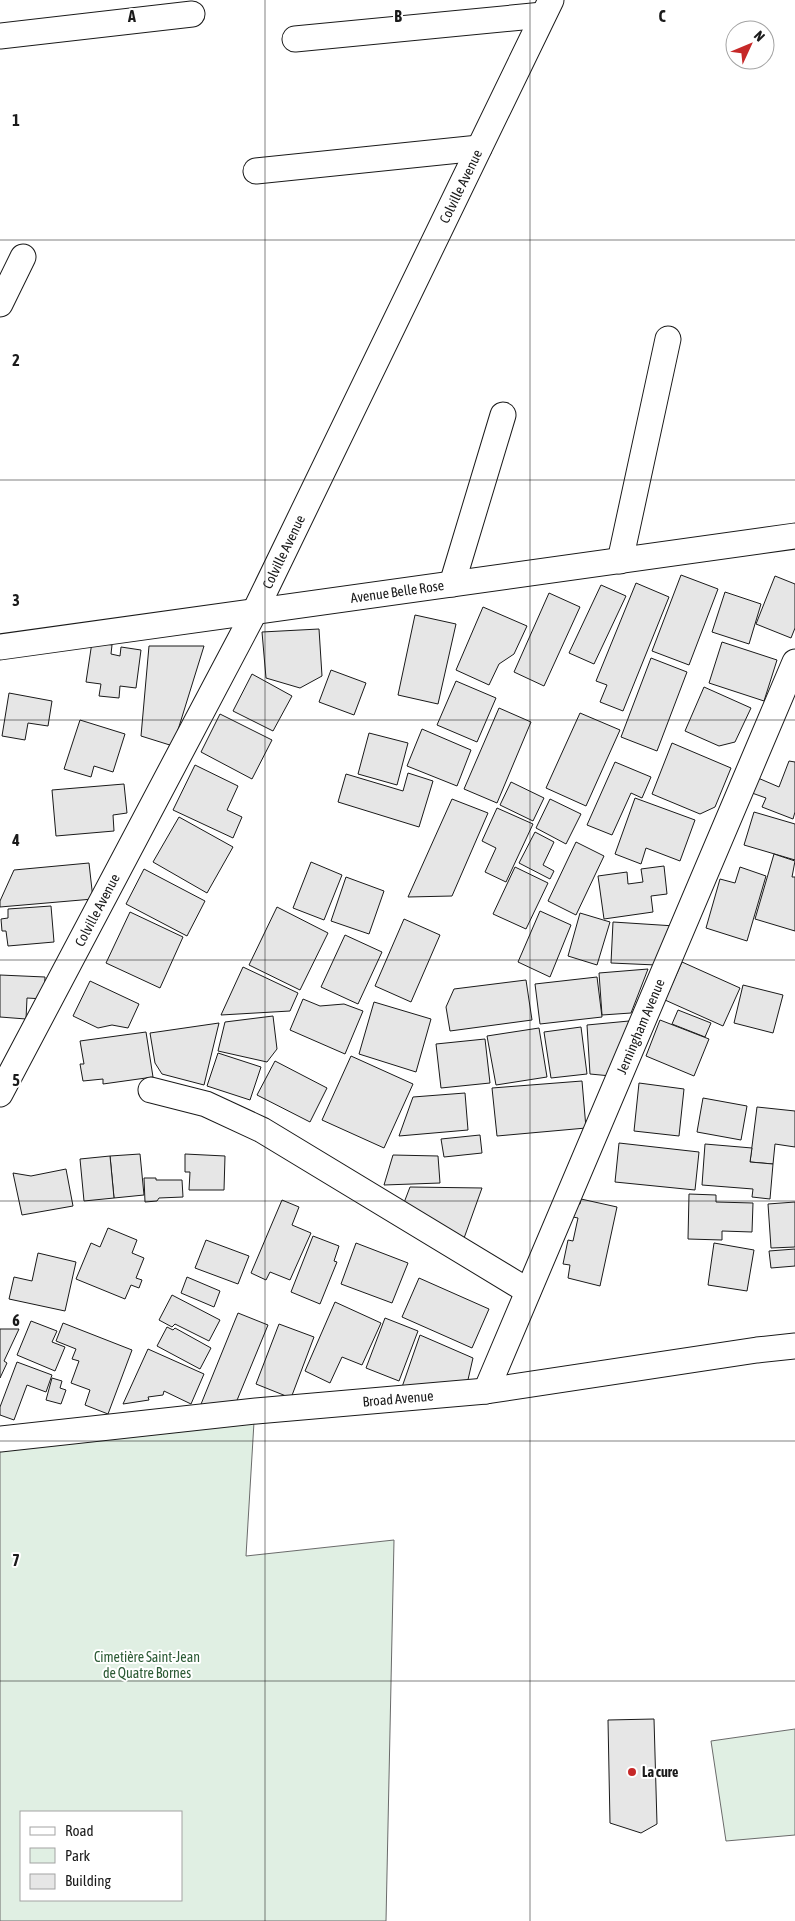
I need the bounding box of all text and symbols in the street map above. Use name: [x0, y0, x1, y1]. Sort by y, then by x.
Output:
text: A: [127, 7, 136, 25]
text: B: [394, 7, 402, 25]
text: C: [658, 7, 666, 25]
north arrow: [725, 20, 775, 70]
text: N: [751, 27, 768, 44]
text: 1: [12, 111, 20, 129]
street label: Colville Avenue: [436, 147, 485, 226]
text: 2: [12, 351, 20, 369]
street label: Colville Avenue: [259, 512, 308, 591]
street label: Avenue Belle Rose: [349, 577, 445, 606]
text: 3: [12, 591, 20, 609]
text: 4: [11, 831, 20, 849]
street label: Colville Avenue: [71, 871, 123, 949]
street label: Jerningham Avenue: [613, 976, 668, 1076]
text: 5: [12, 1071, 20, 1089]
text: 6: [12, 1311, 20, 1329]
street label: Broad Avenue: [362, 1388, 434, 1410]
text: 7: [12, 1551, 20, 1569]
park label: Cimetière Saint-Jean de Quatre Bornes: [94, 1649, 200, 1681]
place label: La cure: [642, 1764, 678, 1780]
marker: La cure: [626, 1766, 638, 1778]
legend: [20, 1811, 182, 1901]
text: Road: [65, 1822, 94, 1839]
text: Park: [65, 1847, 90, 1864]
text: Building: [65, 1872, 111, 1889]

